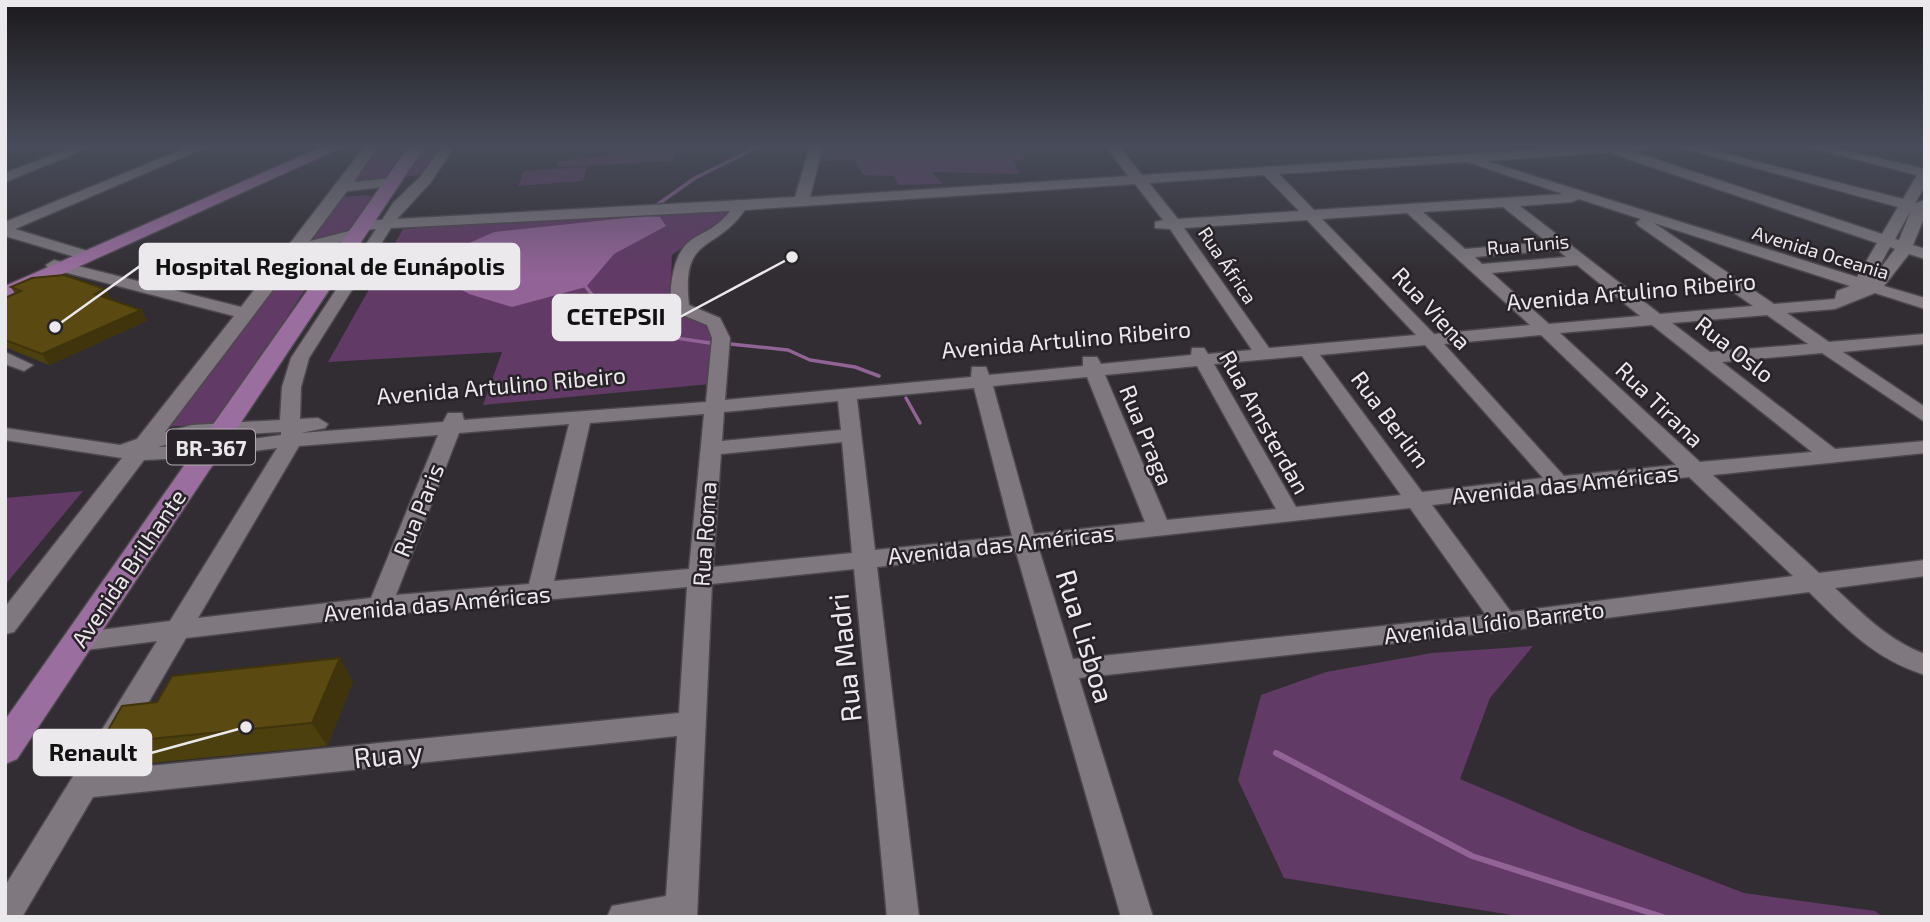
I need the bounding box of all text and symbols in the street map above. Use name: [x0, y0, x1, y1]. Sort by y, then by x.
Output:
street label: Avenida Oceania: [1750, 220, 1892, 284]
street label: Rua África: [1194, 222, 1262, 308]
street label: Rua Tunis: [1486, 229, 1570, 259]
callout: Hospital Regional de Eunápolis: [140, 244, 519, 289]
text: Hospital Regional de Eunápolis: [155, 251, 505, 280]
street label: Rua Viena: [1387, 261, 1477, 355]
street label: Avenida Artulino Ribeiro: [1505, 266, 1757, 316]
callout: CETEPSII: [553, 295, 680, 340]
text: CETEPSII: [566, 301, 666, 330]
street label: Rua Oslo: [1690, 310, 1780, 388]
street label: Avenida Artulino Ribeiro: [940, 314, 1192, 364]
street label: Rua Amsterdan: [1214, 345, 1316, 499]
street label: Rua Tirana: [1610, 355, 1710, 453]
street label: Avenida Artulino Ribeiro: [375, 360, 627, 410]
street label: Rua Berlim: [1346, 365, 1436, 473]
street label: Rua Praga: [1114, 381, 1180, 489]
road number: BR-367: [167, 430, 255, 464]
street label: Avenida das Américas: [1450, 458, 1680, 510]
street label: Rua Paris: [387, 459, 449, 561]
street label: Rua Roma: [686, 481, 722, 587]
street label: Avenida Brilhante: [65, 484, 191, 652]
street label: Avenida das Américas: [886, 518, 1116, 570]
street label: Rua Lisboa: [1050, 565, 1122, 707]
street label: Avenida das Américas: [322, 579, 552, 627]
street label: Rua Madri: [820, 592, 868, 724]
street label: Avenida Lídio Barreto: [1382, 595, 1606, 649]
callout: Renault: [34, 730, 151, 775]
street label: Rua y: [352, 733, 424, 775]
text: Renault: [49, 737, 137, 766]

